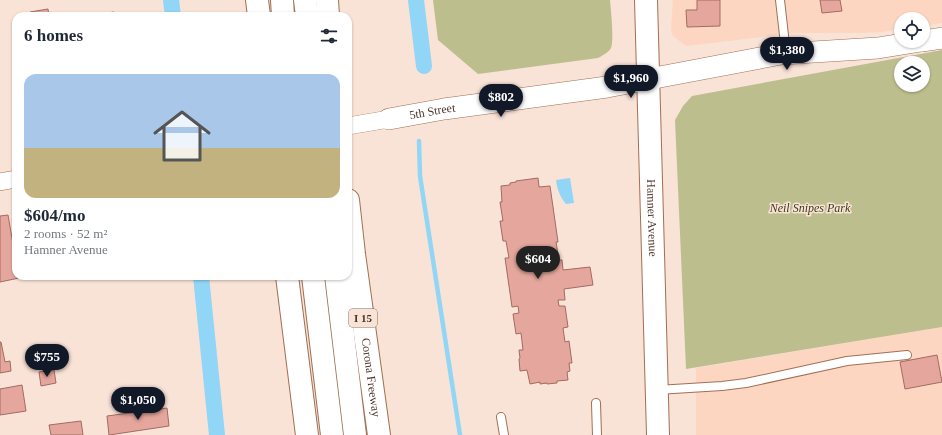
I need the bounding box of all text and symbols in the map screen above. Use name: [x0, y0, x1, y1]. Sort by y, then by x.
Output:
map controls: [894, 12, 930, 92]
button: locate: [894, 12, 930, 48]
icon: filters: [318, 25, 340, 47]
text: 6 homes: [24, 26, 83, 45]
pin: $1,380: [754, 37, 820, 71]
text: $1,380: [769, 42, 805, 57]
button: layers: [894, 56, 930, 92]
pin: $1,960: [598, 65, 664, 99]
text: $1,960: [613, 70, 649, 85]
pin: $802: [477, 84, 525, 118]
text: $802: [488, 89, 514, 104]
icon: home: [146, 100, 218, 172]
street label: 5th Street: [408, 100, 457, 122]
street label: Hamner Avenue: [644, 179, 660, 257]
park label: Neil Snipes Park: [769, 201, 851, 215]
text: $604/mo: [24, 206, 85, 225]
text: 2 rooms · 52 m²: [24, 226, 107, 241]
text: Hamner Avenue: [24, 242, 108, 257]
pin: $604: [514, 246, 562, 280]
text: $604: [525, 251, 551, 266]
road number: I 15: [349, 309, 377, 327]
street label: Corona Freeway: [359, 337, 383, 418]
pin: $755: [23, 344, 71, 378]
text: $755: [34, 349, 60, 364]
pin: $1,050: [105, 387, 171, 421]
text: $1,050: [120, 392, 156, 407]

